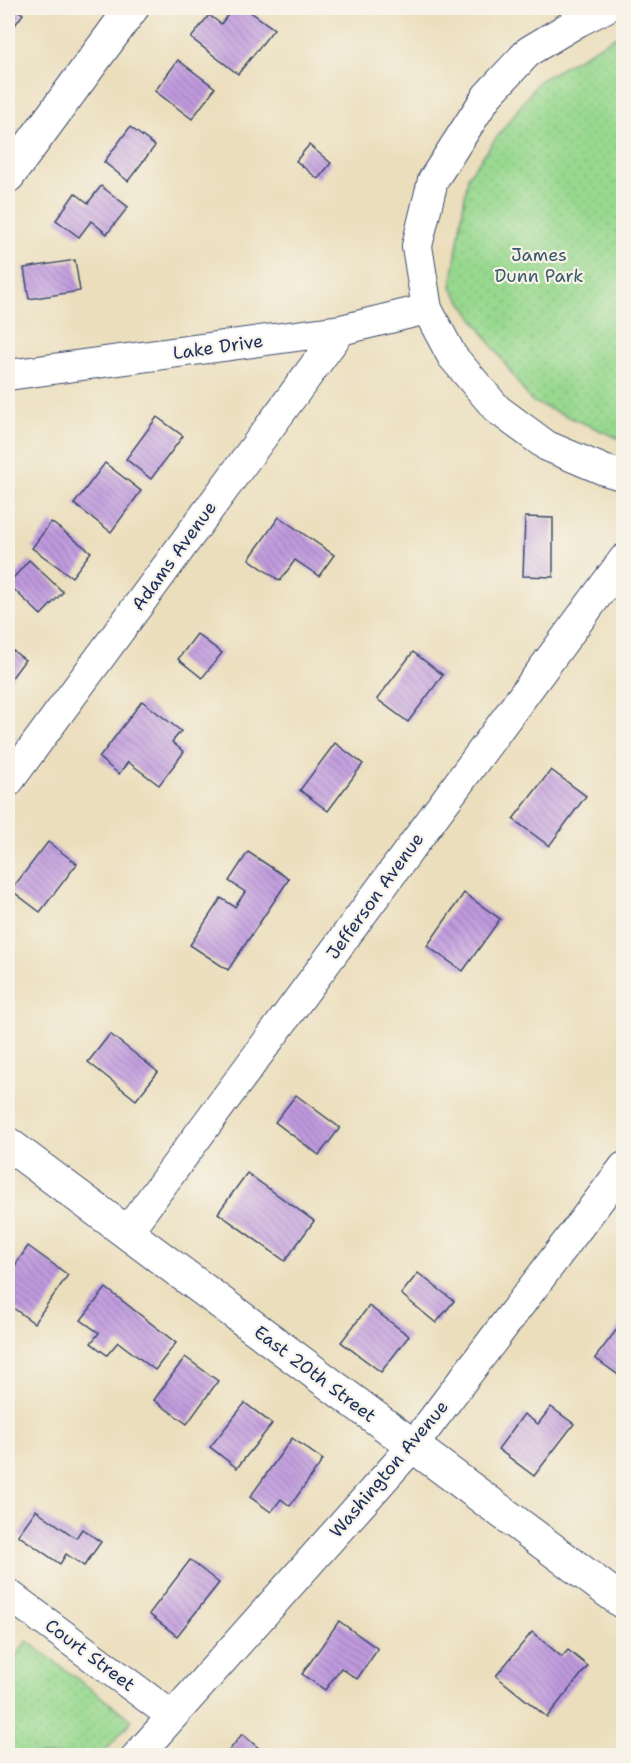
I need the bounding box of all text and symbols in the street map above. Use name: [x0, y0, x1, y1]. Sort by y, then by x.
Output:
park label: James Dunn Park: [494, 243, 584, 288]
street label: Lake Drive: [171, 329, 265, 365]
street label: Adams Avenue: [126, 497, 222, 615]
street label: Jefferson Avenue: [321, 828, 429, 964]
street label: East 20th Street: [249, 1320, 381, 1428]
street label: Washington Avenue: [324, 1395, 454, 1543]
street label: Court Street: [40, 1613, 140, 1697]

